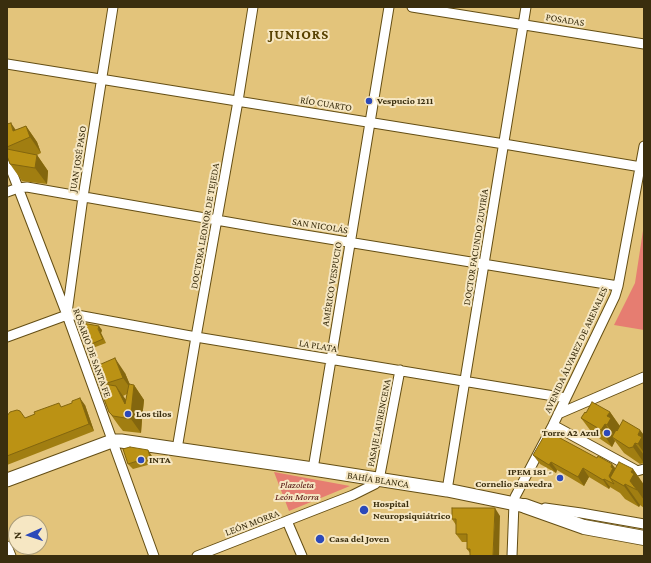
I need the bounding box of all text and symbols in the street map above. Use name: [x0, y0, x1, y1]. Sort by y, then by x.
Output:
street label: POSADAS: [545, 11, 585, 29]
district label: JUNIORS: [269, 27, 329, 43]
street label: RÍO CUARTO: [299, 94, 353, 114]
place label: Vespucio 1211: [377, 95, 433, 107]
marker: Vespucio 1211: [364, 96, 374, 106]
street label: JUAN JOSÉ PASO: [67, 125, 89, 193]
street label: DOCTORA LEONOR DE TEJEDA: [188, 162, 222, 290]
street label: DOCTOR FACUNDO ZUVIRÍA: [461, 188, 491, 306]
street label: SAN NICOLÁS: [291, 216, 349, 236]
street label: AMÉRICO VESPUCIO: [319, 241, 345, 327]
street label: AVENIDA ÁLVAREZ DE ARENALES: [541, 285, 611, 415]
street label: ROSARIO DE SANTA FE: [70, 307, 114, 399]
street label: LA PLATA: [298, 337, 338, 355]
street label: PASAJE LAURENCENA: [365, 378, 393, 468]
place label: Los tilos: [136, 408, 171, 420]
marker: Los tilos: [123, 409, 133, 419]
place label: Torre A2 Azul: [542, 427, 599, 439]
marker: Torre A2 Azul: [602, 428, 612, 438]
place label: INTA: [149, 454, 171, 466]
marker: INTA: [136, 455, 146, 465]
place label: IPEM 181 - Cornelio Saavedra: [475, 466, 552, 490]
street label: BAHÍA BLANCA: [346, 469, 410, 491]
marker: IPEM 181 - Cornelio Saavedra: [555, 473, 565, 483]
park label: Plazoleta León Morra: [275, 479, 319, 502]
place label: Hospital Neuropsiquiátrico: [373, 498, 450, 522]
marker: Hospital Neuropsiquiátrico: [358, 504, 370, 516]
street label: LEÓN MORRA: [223, 507, 281, 539]
north arrow: [8, 515, 48, 555]
text: N: [11, 532, 23, 540]
marker: Casa del Joven: [314, 533, 326, 545]
place label: Casa del Joven: [329, 533, 389, 545]

